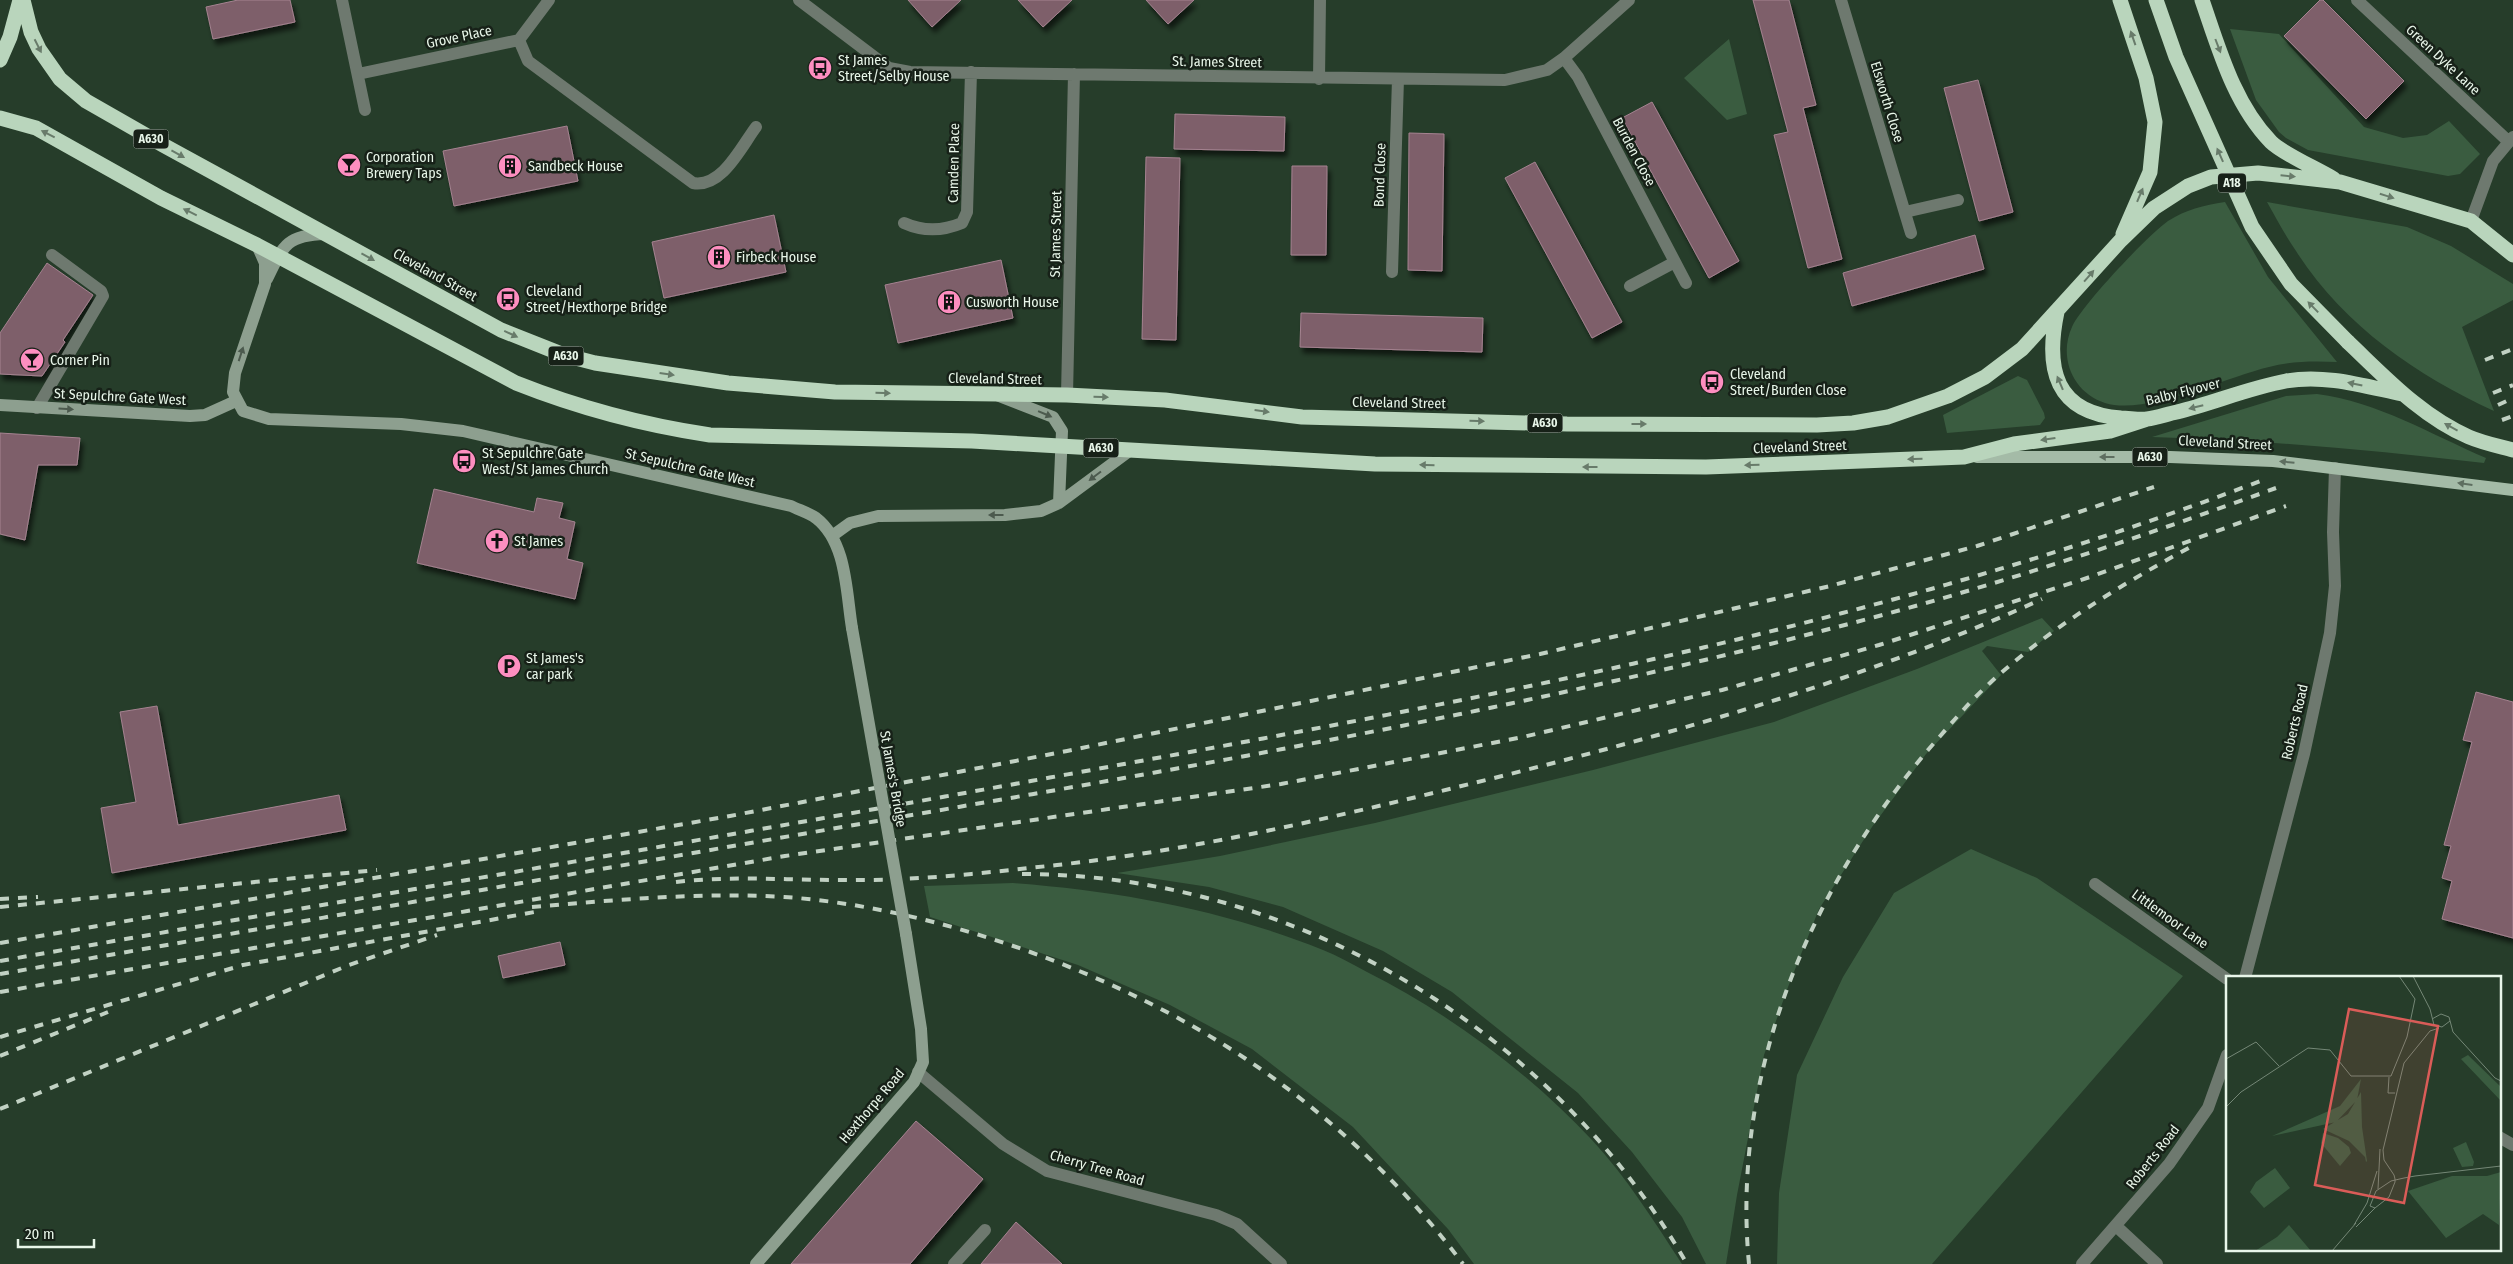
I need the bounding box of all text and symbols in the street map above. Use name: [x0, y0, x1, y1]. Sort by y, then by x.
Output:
street label: Green Dyke Lane: [2402, 21, 2484, 99]
street label: Grove Place: [425, 22, 493, 52]
one-way arrow: [2128, 30, 2136, 45]
one-way arrow: [34, 39, 42, 53]
one-way arrow: [2215, 39, 2223, 53]
place label: St James Street/Selby House: [838, 52, 950, 85]
street label: St. James Street: [1172, 53, 1263, 71]
bus stop icon: St James Street/Selby House: [807, 55, 833, 81]
street label: Elsworth Close: [1867, 60, 1907, 145]
street label: Burden Close: [1609, 115, 1659, 189]
street label: Camden Place: [945, 123, 963, 203]
one-way arrow: [40, 130, 55, 138]
road number: A630: [134, 130, 168, 148]
street label: Bond Close: [1370, 143, 1390, 207]
one-way arrow: [2215, 148, 2223, 162]
place label: Corporation Brewery Taps: [366, 149, 442, 182]
one-way arrow: [171, 150, 186, 158]
bar icon: Corporation Brewery Taps: [336, 152, 362, 178]
building icon: Sandbeck House: [497, 153, 523, 179]
place label: Sandbeck House: [528, 158, 623, 175]
one-way arrow: [2280, 172, 2296, 180]
road number: A18: [2218, 174, 2246, 192]
one-way arrow: [2136, 188, 2144, 202]
street label: St James Street: [1047, 190, 1065, 278]
one-way arrow: [2379, 192, 2394, 200]
one-way arrow: [183, 208, 197, 216]
building icon: Firbeck House: [706, 244, 732, 270]
street label: Cleveland Street: [390, 245, 480, 305]
place label: Firbeck House: [736, 249, 816, 266]
one-way arrow: [361, 253, 375, 261]
one-way arrow: [2083, 271, 2095, 283]
place label: Cleveland Street/Hexthorpe Bridge: [526, 283, 667, 316]
bus stop icon: Cleveland Street/Hexthorpe Bridge: [495, 286, 521, 312]
building icon: Cusworth House: [936, 289, 962, 315]
place label: Cusworth House: [966, 294, 1059, 311]
one-way arrow: [2308, 301, 2320, 313]
one-way arrow: [504, 331, 518, 339]
one-way arrow: [237, 346, 245, 361]
road number: A630: [548, 346, 584, 366]
bar icon: Corner Pin: [19, 347, 45, 373]
place label: Corner Pin: [50, 352, 110, 369]
place label: Cleveland Street/Burden Close: [1730, 366, 1846, 399]
bus stop icon: Cleveland Street/Burden Close: [1699, 369, 1725, 395]
one-way arrow: [660, 370, 676, 378]
street label: Cleveland Street: [948, 370, 1042, 388]
street label: Balby Flyover: [2144, 375, 2222, 409]
one-way arrow: [2056, 376, 2064, 390]
one-way arrow: [2347, 380, 2362, 388]
street label: St Sepulchre Gate West: [53, 385, 187, 409]
one-way arrow: [876, 389, 892, 397]
one-way arrow: [1093, 393, 1109, 401]
street label: Cleveland Street: [1352, 394, 1446, 412]
one-way arrow: [2189, 403, 2204, 411]
one-way arrow: [58, 406, 74, 414]
one-way arrow: [1255, 407, 1271, 415]
one-way arrow: [1038, 410, 1052, 418]
road number: A630: [1528, 413, 1562, 432]
one-way arrow: [1469, 417, 1485, 425]
one-way arrow: [1632, 420, 1648, 428]
one-way arrow: [2444, 423, 2459, 431]
street label: Cleveland Street: [2178, 432, 2273, 454]
one-way arrow: [2040, 436, 2056, 444]
street label: Cleveland Street: [1753, 437, 1848, 457]
road number: A630: [1084, 438, 1118, 458]
place label: St Sepulchre Gate West/St James Church: [482, 445, 608, 478]
street label: St Sepulchre Gate West: [624, 445, 757, 491]
bus stop icon: St Sepulchre Gate West/St James Church: [451, 448, 477, 474]
road number: A630: [2132, 448, 2168, 467]
one-way arrow: [2099, 453, 2115, 461]
one-way arrow: [1907, 456, 1923, 464]
one-way arrow: [2278, 458, 2294, 466]
one-way arrow: [1419, 461, 1435, 469]
one-way arrow: [1744, 461, 1760, 469]
one-way arrow: [1582, 463, 1598, 471]
one-way arrow: [1088, 471, 1102, 481]
one-way arrow: [2456, 479, 2472, 487]
one-way arrow: [988, 511, 1004, 519]
church icon: St James: [484, 528, 510, 554]
place label: St James: [514, 533, 563, 550]
place label: St James's car park: [526, 650, 584, 683]
parking icon: St James's car park: [496, 653, 522, 679]
street label: Roberts Road: [2278, 683, 2312, 761]
street label: St James's Bridge: [876, 729, 910, 829]
street label: Littlemoor Lane: [2129, 886, 2212, 952]
inset map: [2226, 976, 2500, 1252]
street label: Hexthorpe Road: [836, 1065, 908, 1147]
street label: Roberts Road: [2123, 1121, 2183, 1193]
street label: Cherry Tree Road: [1048, 1146, 1146, 1190]
scale bar: [18, 1216, 94, 1248]
text: 20 m: [25, 1225, 55, 1243]

